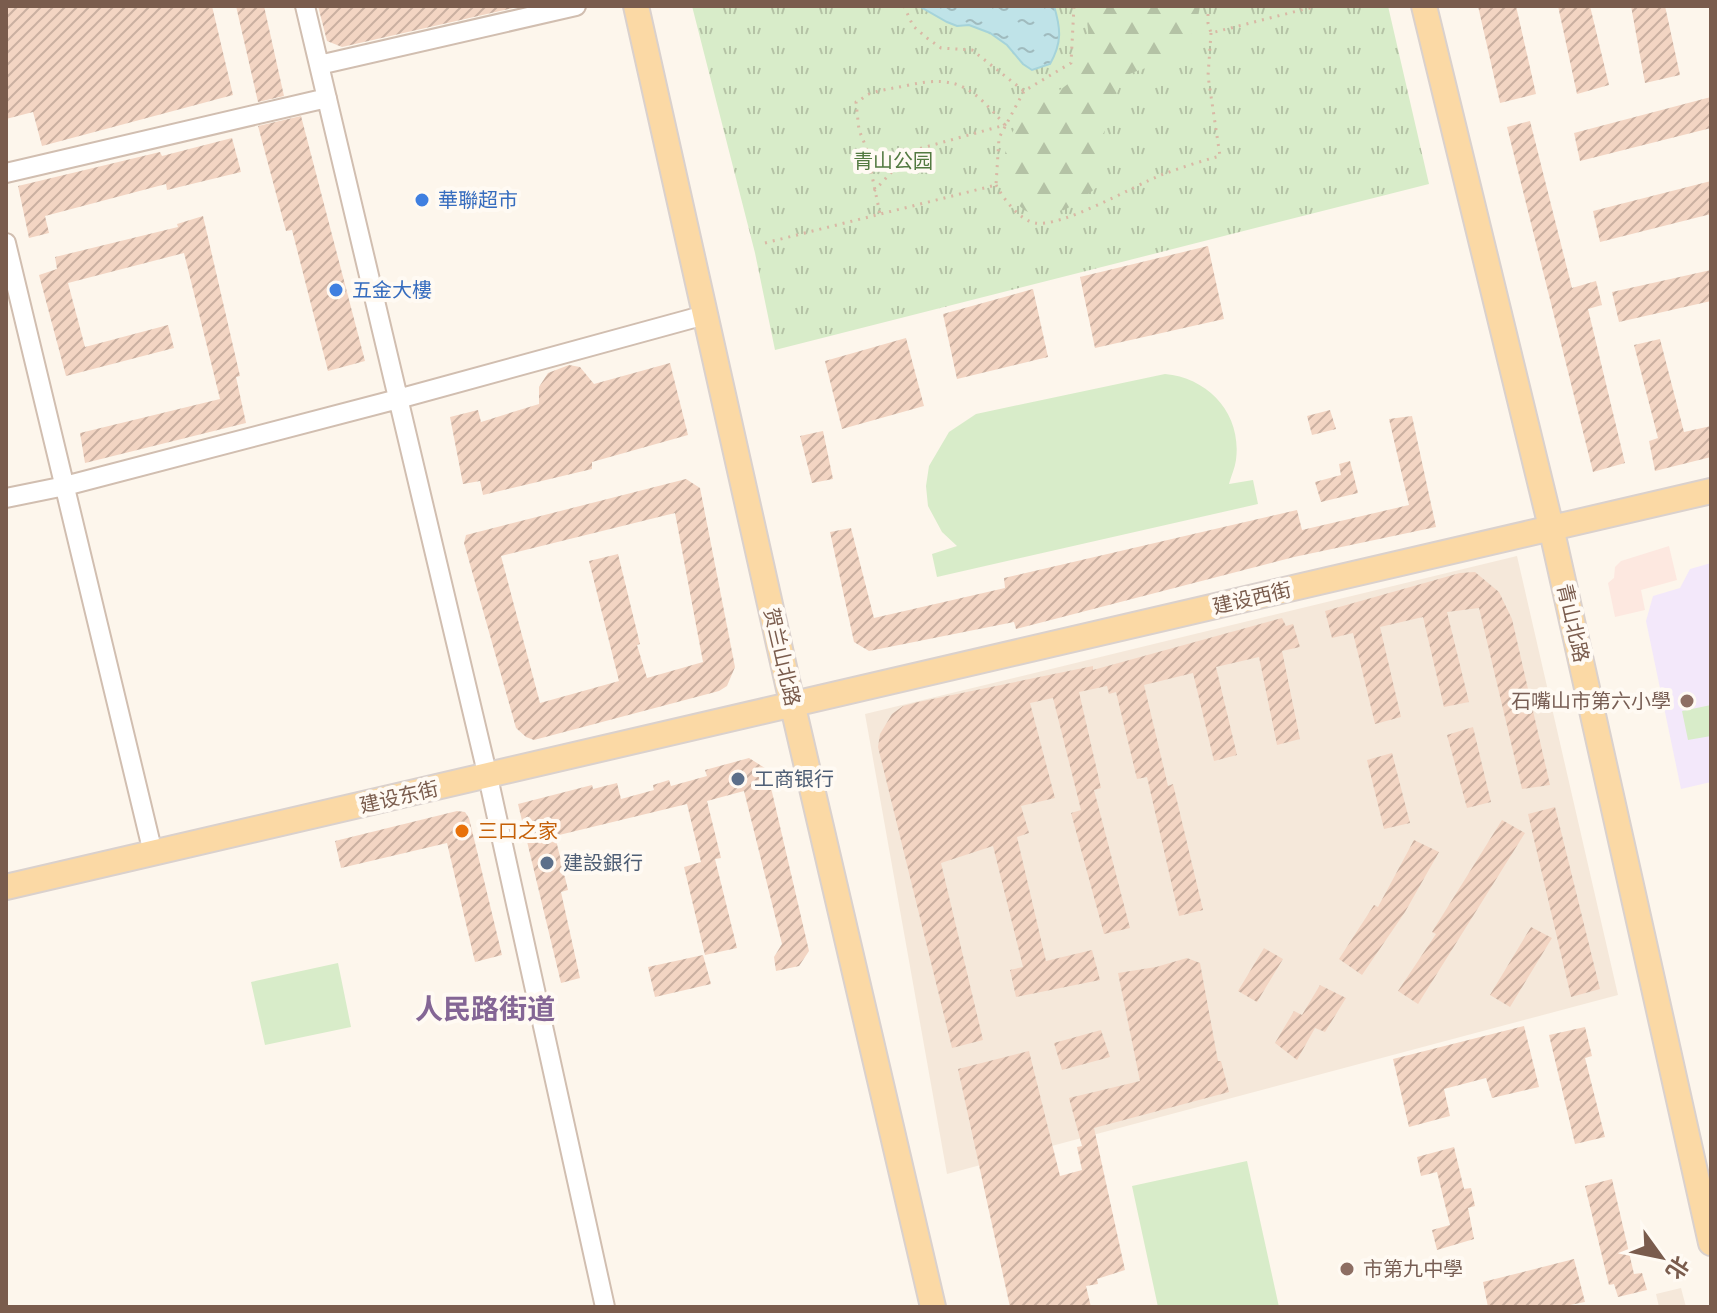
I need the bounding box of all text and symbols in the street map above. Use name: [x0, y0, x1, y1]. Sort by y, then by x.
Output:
park label: 青山公园: [853, 149, 933, 173]
place label: 華聯超市: [438, 188, 518, 212]
marker: 華聯超市: [413, 191, 431, 209]
place label: 五金大樓: [352, 278, 432, 302]
marker: 五金大樓: [327, 281, 345, 299]
street label: 建设西街: [1210, 577, 1294, 619]
street label: 青山北路: [1552, 581, 1594, 665]
street label: 贺兰山北路: [759, 606, 805, 708]
place label: 石嘴山市第六小學: [1511, 689, 1671, 713]
marker: 石嘴山市第六小學: [1678, 692, 1696, 710]
place label: 工商银行: [754, 767, 834, 791]
marker: 工商银行: [729, 770, 747, 788]
street label: 建设东街: [357, 776, 441, 818]
place label: 三口之家: [478, 819, 558, 843]
marker: 三口之家: [453, 822, 471, 840]
place label: 建設銀行: [563, 851, 643, 875]
marker: 建設銀行: [538, 854, 556, 872]
district label: 人民路街道: [415, 993, 555, 1026]
north arrow: [1621, 1217, 1701, 1297]
text: 北: [1660, 1251, 1695, 1284]
place label: 市第九中學: [1363, 1257, 1463, 1281]
marker: 市第九中學: [1338, 1260, 1356, 1278]

